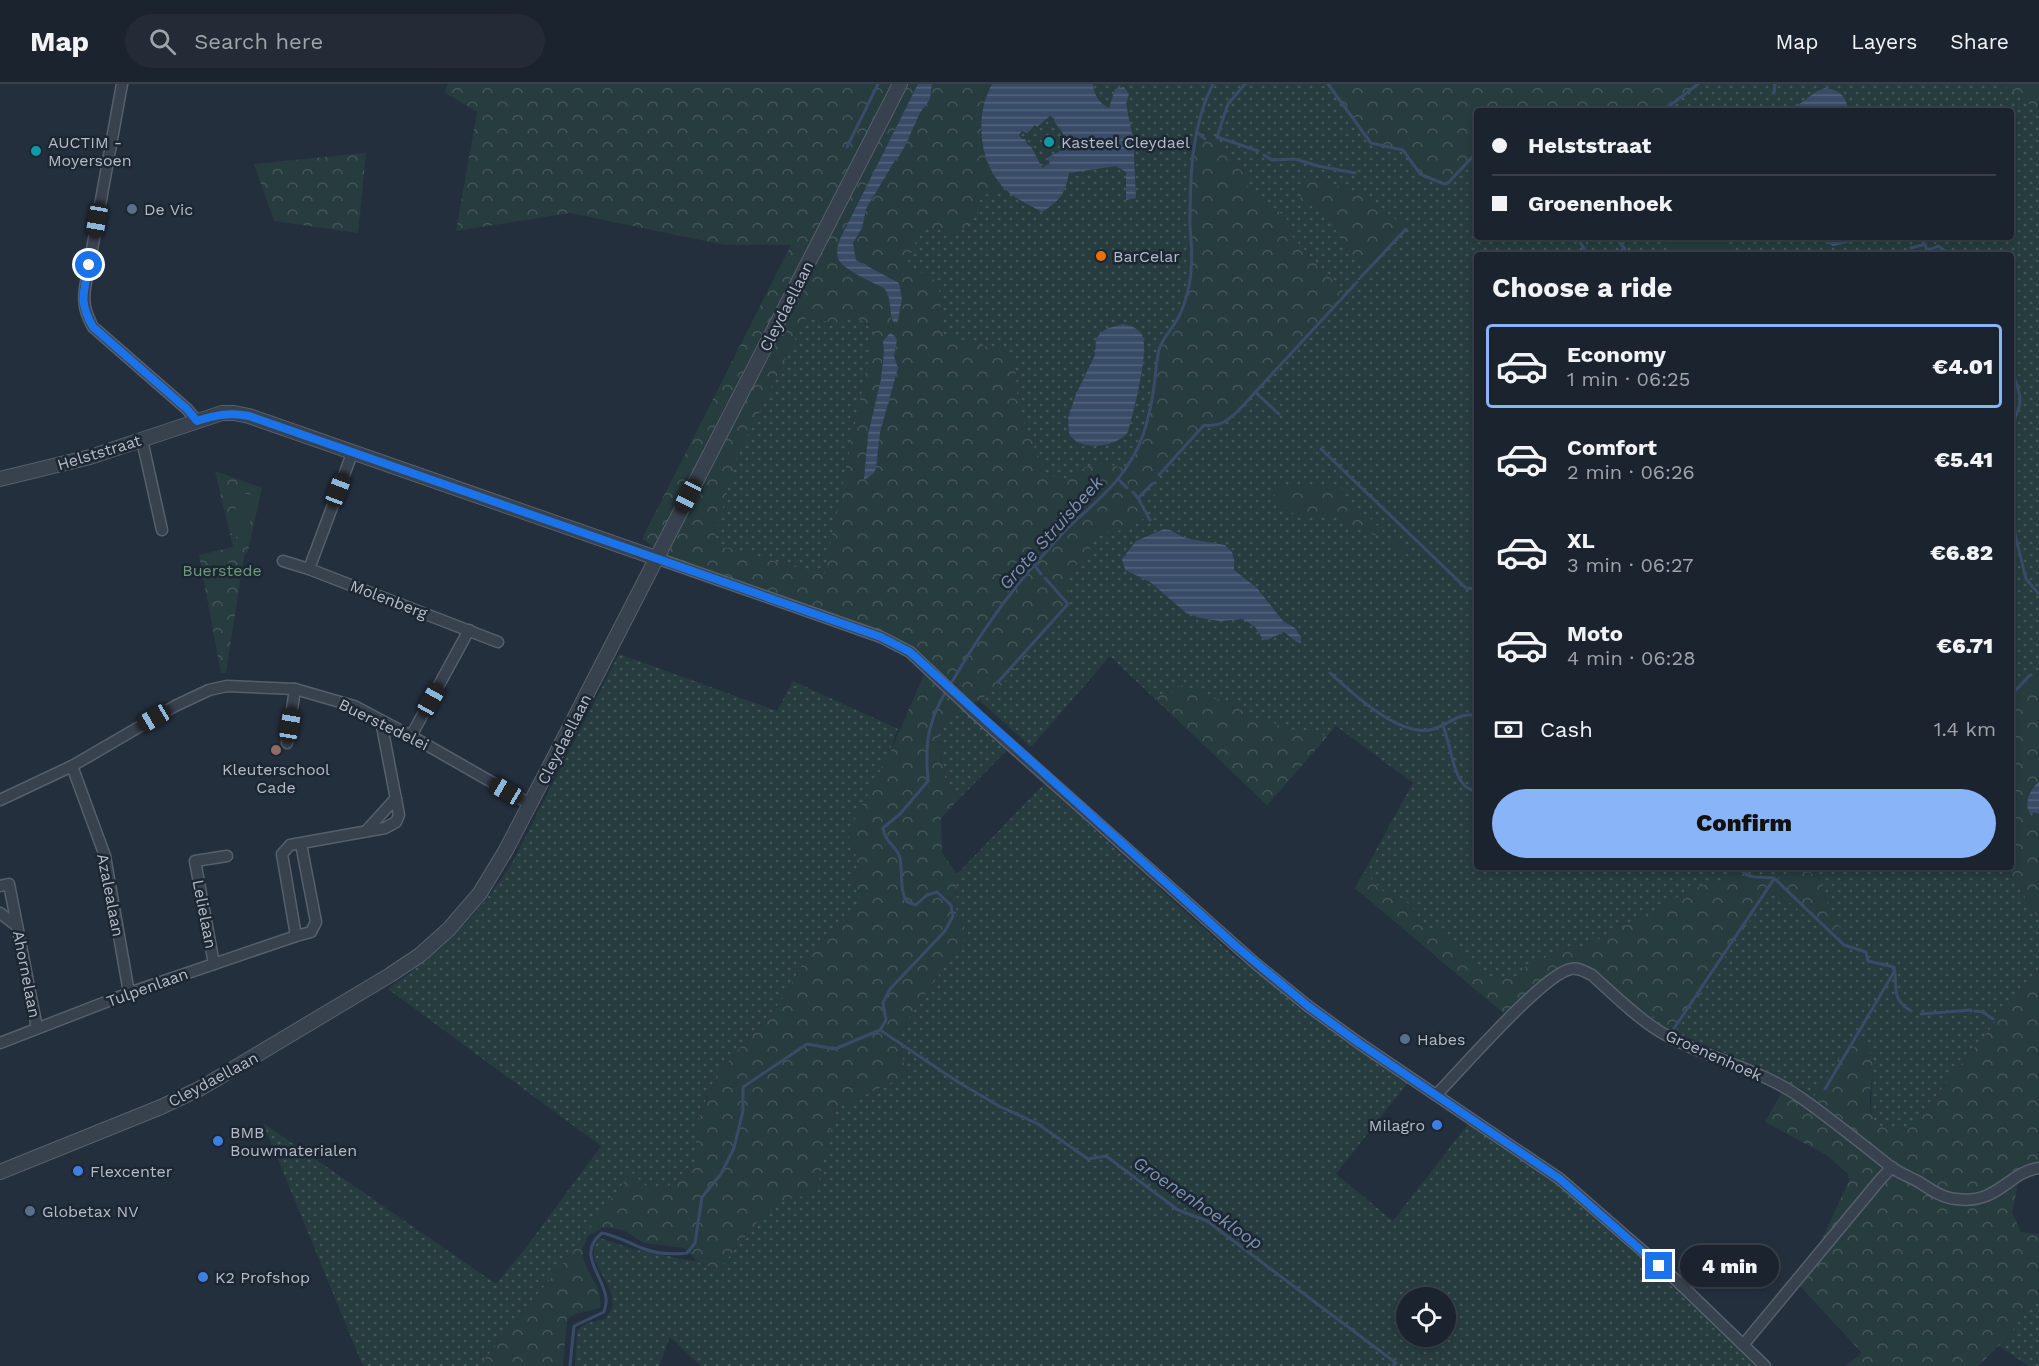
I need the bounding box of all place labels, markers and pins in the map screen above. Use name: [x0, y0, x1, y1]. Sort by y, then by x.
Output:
place label: AUCTIM - Moyersoen: [48, 133, 132, 170]
place label: Kasteel Cleydael: [1061, 133, 1190, 152]
marker: Kasteel Cleydael: [1042, 135, 1056, 149]
marker: AUCTIM - Moyersoen: [29, 144, 43, 158]
place label: De Vic: [144, 200, 193, 219]
marker: De Vic: [125, 202, 139, 216]
place label: BarCelar: [1113, 247, 1180, 266]
marker: BarCelar: [1094, 249, 1108, 263]
marker: Kleuterschool Cade: [269, 743, 283, 757]
place label: Kleuterschool Cade: [222, 760, 330, 797]
place label: Habes: [1417, 1030, 1465, 1049]
marker: Habes: [1398, 1032, 1412, 1046]
place label: Milagro: [1369, 1116, 1425, 1135]
marker: Milagro: [1430, 1118, 1444, 1132]
place label: BMB Bouwmaterialen: [230, 1123, 357, 1160]
marker: BMB Bouwmaterialen: [211, 1134, 225, 1148]
place label: Flexcenter: [90, 1162, 173, 1181]
marker: Flexcenter: [71, 1164, 85, 1178]
place label: Globetax NV: [42, 1202, 139, 1221]
marker: Globetax NV: [23, 1204, 37, 1218]
place label: K2 Profshop: [215, 1268, 310, 1287]
marker: K2 Profshop: [196, 1270, 210, 1284]

